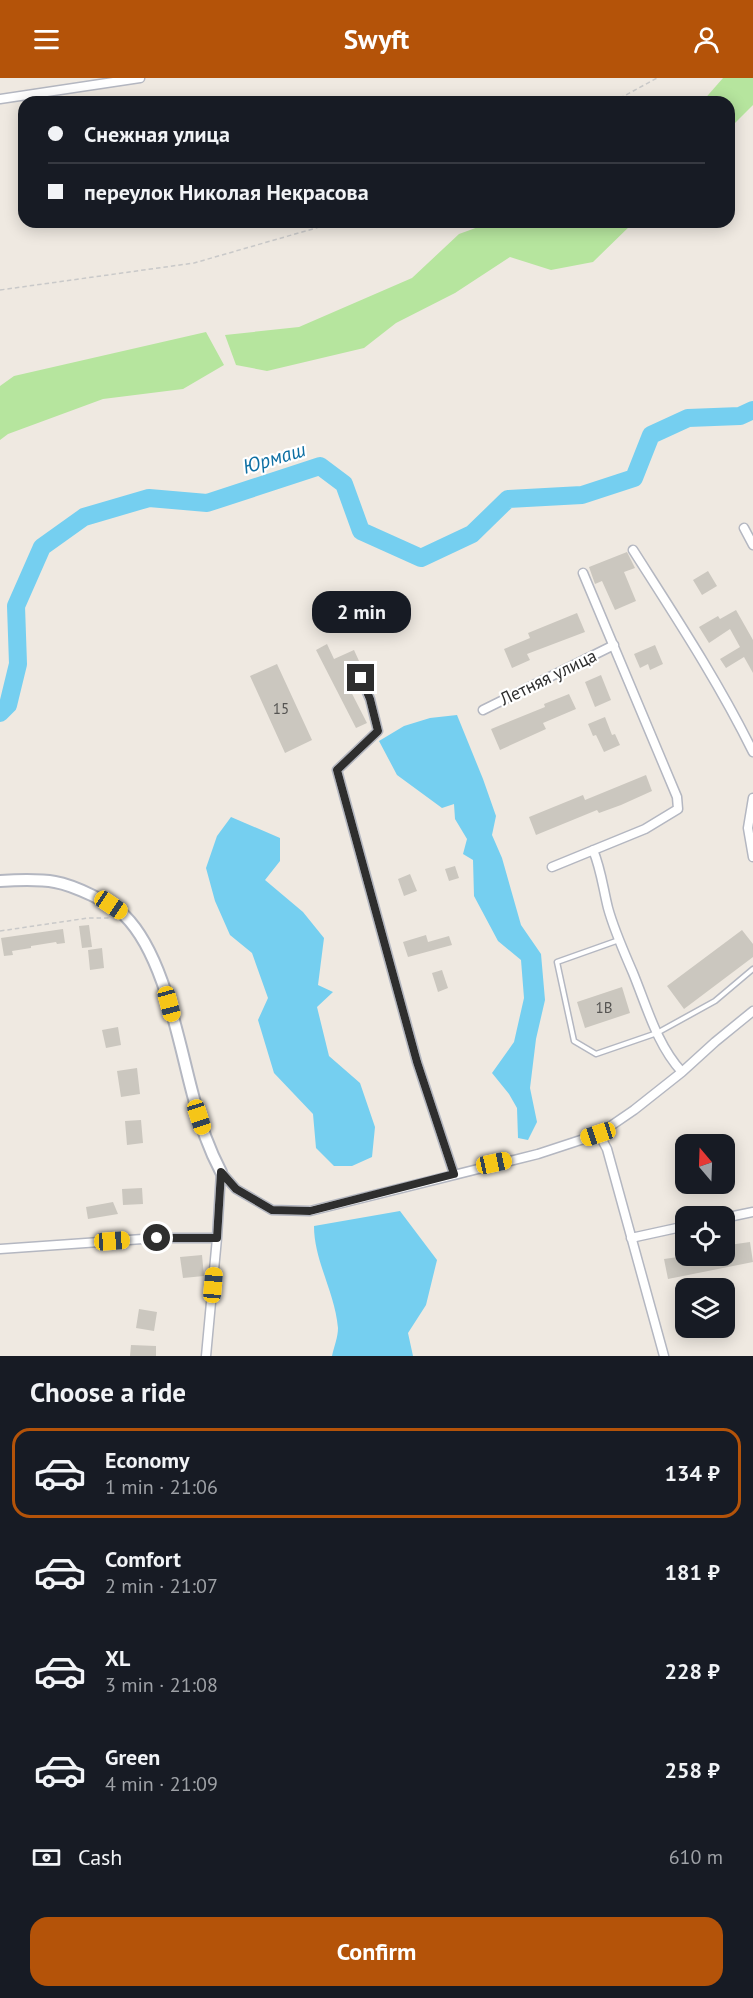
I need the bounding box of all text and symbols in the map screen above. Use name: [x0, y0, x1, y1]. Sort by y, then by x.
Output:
text: Swyft: [344, 22, 409, 56]
icon: menu: [30, 23, 63, 56]
icon: person: [690, 23, 723, 56]
text: Снежная улица: [84, 120, 230, 148]
text: переулок Николая Некрасова: [84, 178, 369, 206]
water label: Юрмаш: [239, 436, 309, 480]
callout: 2 min: [312, 591, 410, 633]
text: 2 min: [337, 599, 386, 625]
street label: Летняя улица: [495, 644, 600, 711]
route end: [347, 664, 374, 691]
house number: 15: [273, 699, 289, 718]
car: [91, 887, 131, 923]
car: [156, 984, 182, 1024]
house number: 1В: [596, 998, 612, 1017]
car: [185, 1097, 213, 1137]
car: [578, 1120, 618, 1148]
north arrow: [675, 1134, 735, 1194]
map controls: [675, 1134, 735, 1338]
car: [475, 1150, 513, 1176]
button: locate: [675, 1206, 735, 1266]
route start: [143, 1224, 170, 1251]
car: [93, 1231, 131, 1251]
car: [202, 1266, 224, 1304]
button: layers: [675, 1278, 735, 1338]
text: Choose a ride: [30, 1375, 186, 1409]
icon: car: [33, 1446, 87, 1500]
text: Economy: [105, 1446, 189, 1474]
text: 134 ₽: [665, 1459, 720, 1487]
text: 1 min · 21:06: [105, 1474, 218, 1500]
icon: car: [33, 1545, 87, 1599]
text: Comfort: [105, 1545, 181, 1573]
text: 181 ₽: [665, 1558, 720, 1586]
text: 2 min · 21:07: [105, 1573, 218, 1599]
icon: car: [33, 1644, 87, 1698]
text: XL: [105, 1644, 130, 1672]
text: 228 ₽: [665, 1657, 720, 1685]
text: 3 min · 21:08: [105, 1672, 218, 1698]
icon: car: [33, 1743, 87, 1797]
text: Green: [105, 1743, 160, 1771]
text: 258 ₽: [665, 1756, 720, 1784]
text: 4 min · 21:09: [105, 1771, 218, 1797]
icon: cash: [30, 1841, 63, 1874]
text: Cash: [78, 1843, 122, 1871]
text: 610 m: [669, 1844, 723, 1870]
button: Confirm: [30, 1917, 723, 1986]

